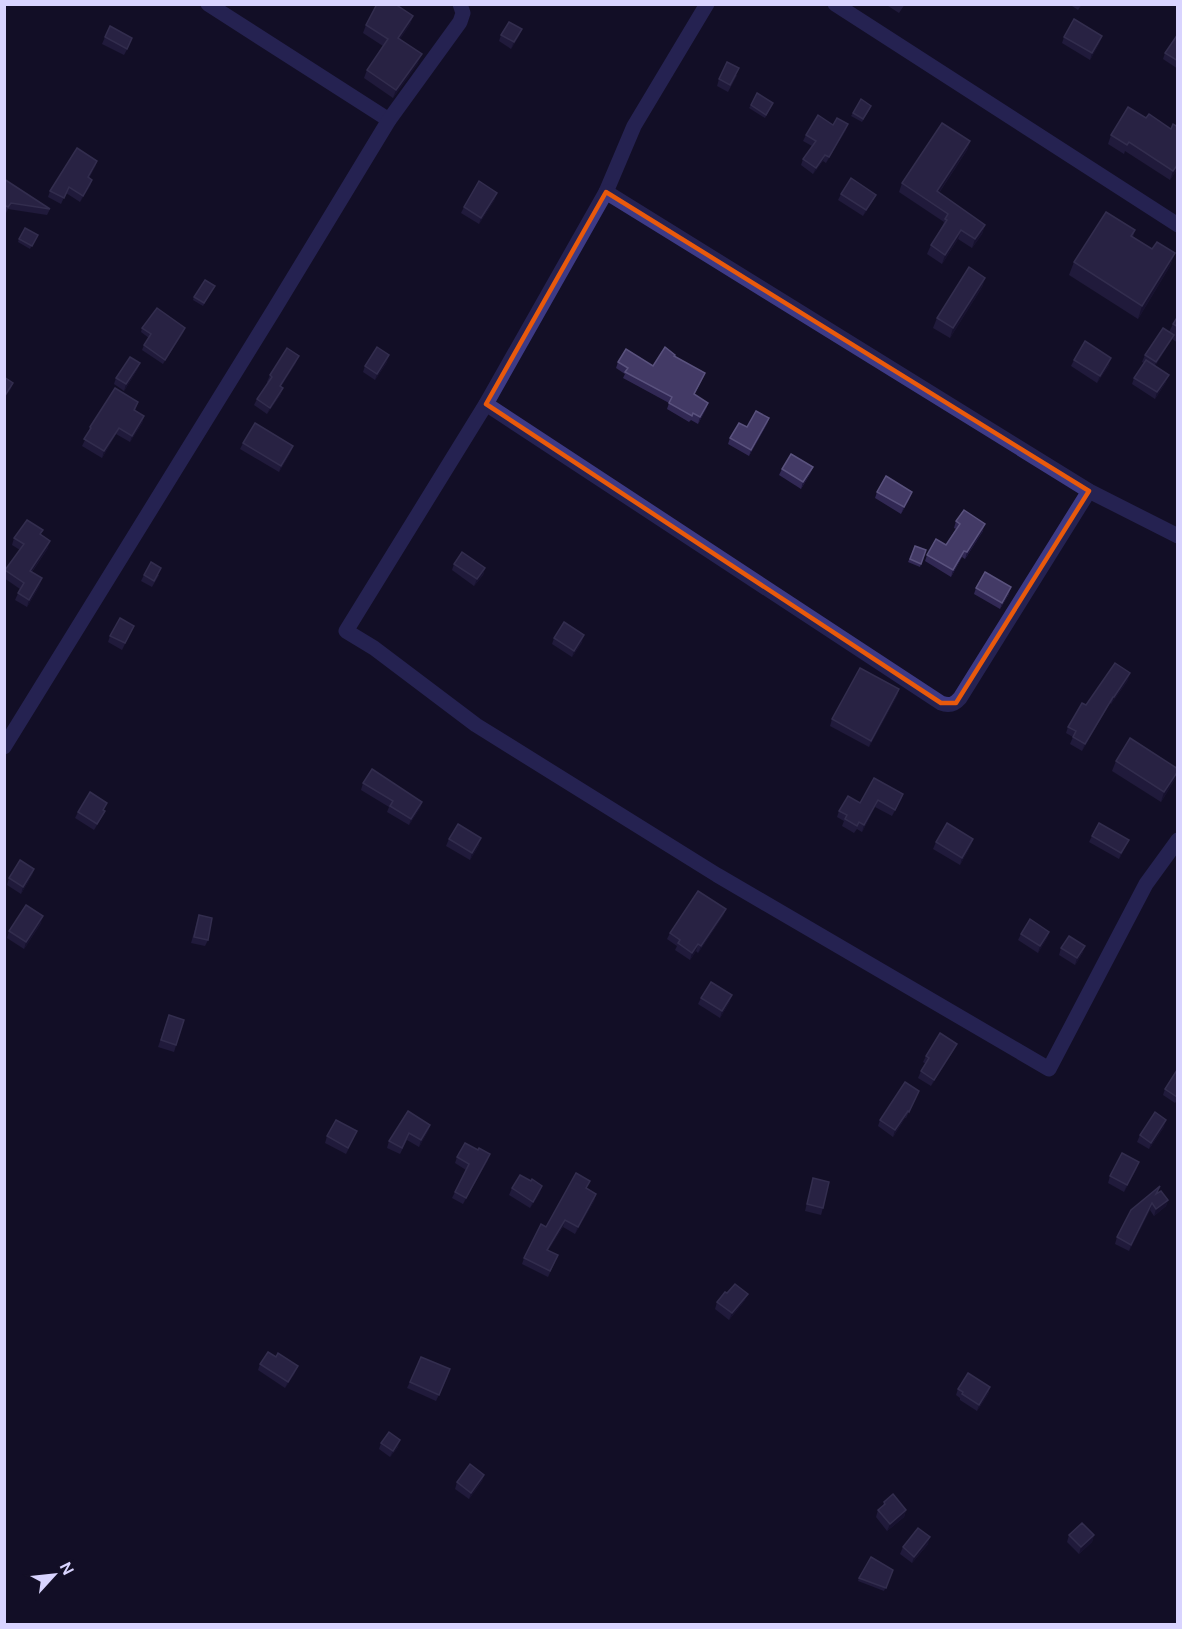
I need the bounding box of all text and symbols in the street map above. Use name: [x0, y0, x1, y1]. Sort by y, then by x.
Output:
north arrow: [24, 1545, 84, 1605]
text: N: [55, 1558, 79, 1578]

